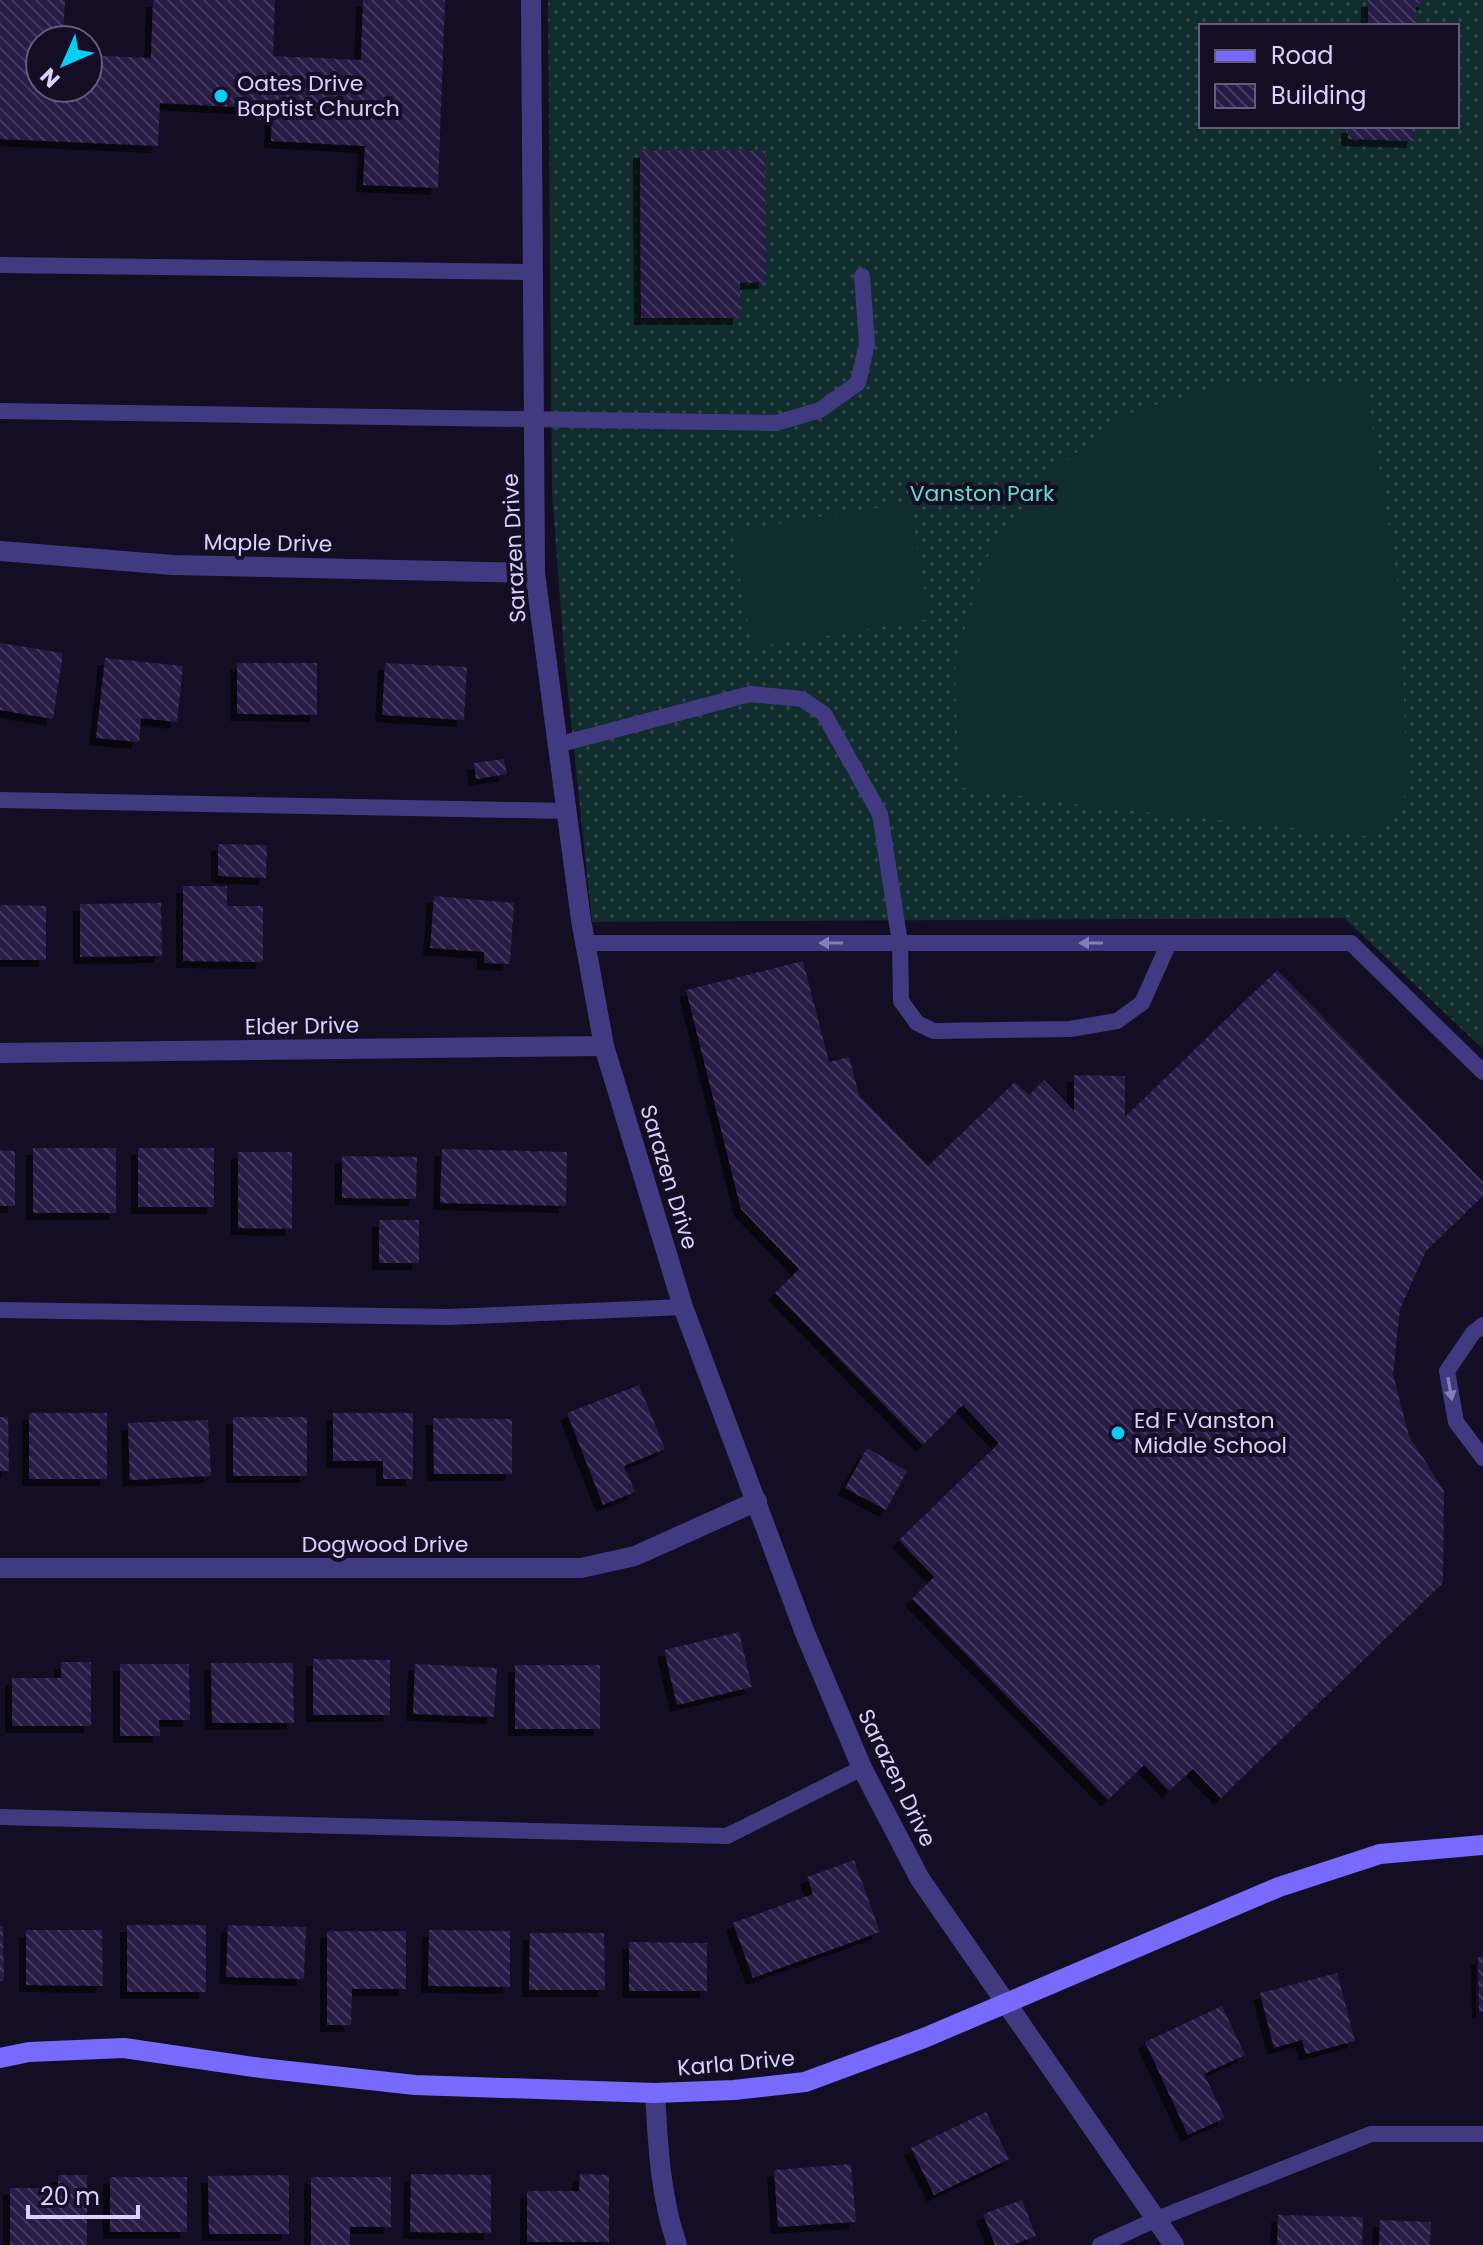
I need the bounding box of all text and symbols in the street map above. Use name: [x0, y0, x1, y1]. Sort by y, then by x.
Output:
north arrow: [24, 24, 104, 104]
legend: [1199, 24, 1459, 128]
text: Road: [1271, 39, 1333, 72]
text: N: [33, 61, 67, 95]
place label: Oates Drive Baptist Church: [237, 68, 400, 124]
text: Building: [1271, 79, 1367, 112]
marker: Oates Drive Baptist Church: [212, 87, 230, 105]
street label: Sarazen Drive: [495, 472, 533, 624]
park label: Vanston Park: [910, 478, 1055, 509]
street label: Maple Drive: [203, 526, 333, 560]
one-way arrow: [818, 937, 843, 949]
one-way arrow: [1078, 937, 1103, 949]
street label: Elder Drive: [245, 1010, 359, 1042]
street label: Sarazen Drive: [632, 1101, 706, 1253]
one-way arrow: [1444, 1377, 1457, 1402]
place label: Ed F Vanston Middle School: [1134, 1405, 1287, 1461]
marker: Ed F Vanston Middle School: [1109, 1424, 1127, 1442]
street label: Dogwood Drive: [302, 1529, 468, 1560]
street label: Sarazen Drive: [850, 1704, 944, 1852]
street label: Karla Drive: [676, 2042, 796, 2084]
scale bar: [28, 2169, 138, 2219]
text: 20 m: [40, 2180, 100, 2213]

